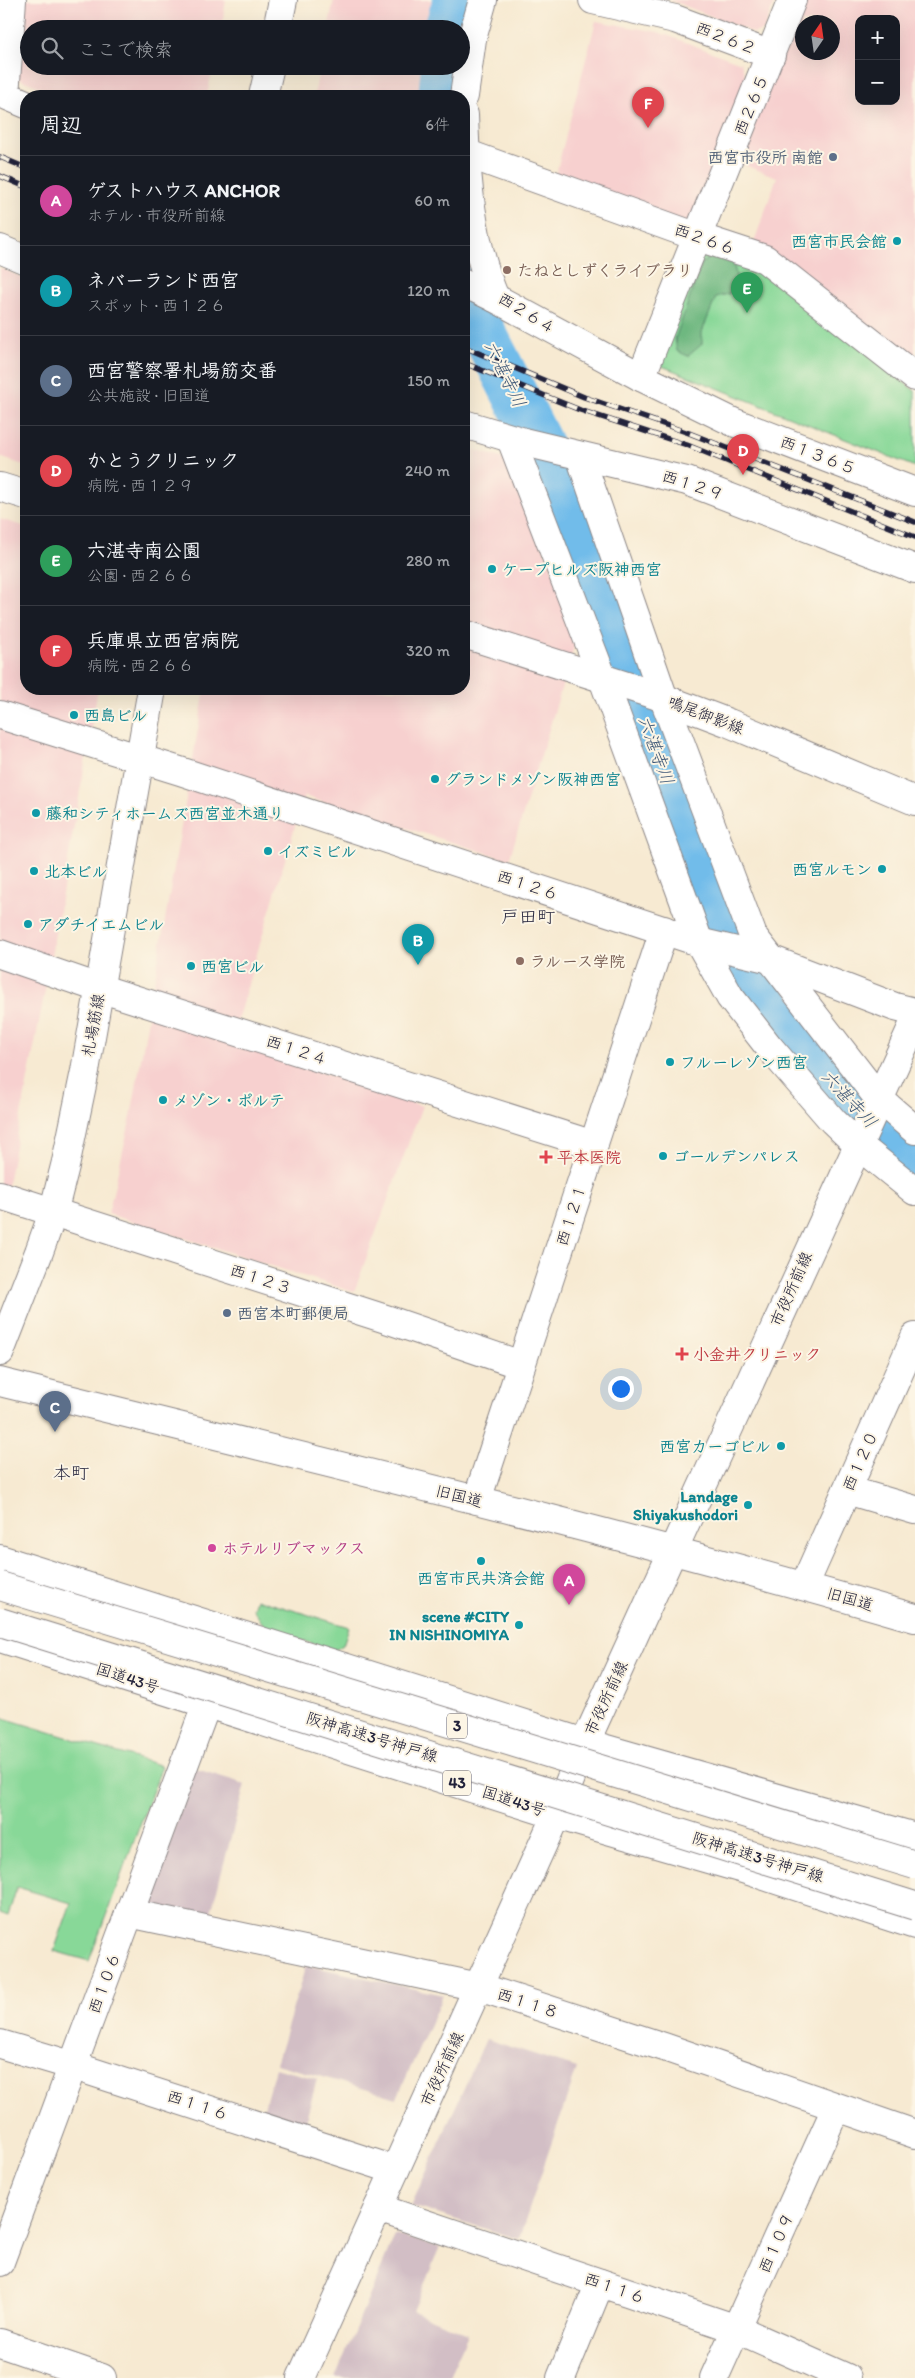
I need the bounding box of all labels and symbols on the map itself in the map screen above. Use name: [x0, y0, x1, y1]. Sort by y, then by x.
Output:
north arrow: [795, 15, 840, 60]
street label: 西２６２: [693, 18, 759, 58]
street label: 西２６５: [730, 72, 772, 138]
pin: F: [632, 87, 664, 128]
place label: 西宮市役所 南館: [707, 148, 823, 167]
marker: 西宮市役所 南館: [827, 151, 839, 163]
street label: 西２６６: [672, 220, 738, 258]
place label: 西宮市民会館: [791, 232, 887, 251]
marker: 西宮市民会館: [891, 235, 903, 247]
place label: たねとしずくライブラリ: [517, 261, 693, 280]
marker: たねとしずくライブラリ: [501, 264, 513, 276]
pin: E: [731, 272, 763, 313]
street label: 西２６４: [495, 288, 559, 338]
water label: 六湛寺川: [479, 337, 531, 411]
street label: 西１３６５: [777, 432, 859, 478]
pin: D: [727, 434, 759, 475]
street label: 西１２９: [660, 466, 726, 504]
place label: ケープヒルズ阪神西宮: [502, 560, 662, 579]
marker: ケープヒルズ阪神西宮: [486, 563, 498, 575]
street label: 鳴尾御影線: [665, 692, 747, 738]
place label: 西島ビル: [84, 706, 148, 725]
marker: 西島ビル: [68, 709, 80, 721]
water label: 六湛寺川: [633, 712, 679, 788]
place label: グランドメゾン阪神西宮: [445, 770, 621, 789]
marker: グランドメゾン阪神西宮: [429, 773, 441, 785]
place label: 藤和シティホームズ西宮並木通り: [46, 804, 284, 823]
marker: 藤和シティホームズ西宮並木通り: [30, 807, 42, 819]
place label: イズミビル: [278, 842, 357, 861]
marker: イズミビル: [262, 845, 274, 857]
place label: 西宮ルモン: [792, 860, 872, 879]
place label: 北本ビル: [44, 862, 108, 881]
marker: 西宮ルモン: [876, 863, 888, 875]
marker: 北本ビル: [28, 865, 40, 877]
street label: 西１２６: [495, 866, 561, 904]
district label: 戸田町: [501, 906, 555, 928]
place label: アダチイエムビル: [38, 915, 164, 934]
marker: アダチイエムビル: [22, 918, 34, 930]
pin: B: [402, 924, 434, 965]
place label: ラルース学院: [530, 952, 625, 971]
marker: ラルース学院: [514, 955, 526, 967]
place label: 西宮ビル: [201, 957, 265, 976]
marker: 西宮ビル: [185, 960, 197, 972]
street label: 札場筋線: [78, 992, 108, 1058]
street label: 西１２４: [264, 1031, 330, 1069]
place label: フルーレゾン西宮: [680, 1053, 808, 1072]
marker: フルーレゾン西宮: [664, 1056, 676, 1068]
water label: 六湛寺川: [816, 1065, 882, 1133]
place label: メゾン・ポルテ: [173, 1091, 285, 1110]
marker: メゾン・ポルテ: [157, 1094, 169, 1106]
place label: ゴールデンパレス: [673, 1147, 800, 1166]
place label: 平本医院: [557, 1148, 621, 1167]
marker: 平本医院: [539, 1150, 553, 1164]
marker: ゴールデンパレス: [657, 1150, 669, 1162]
street label: 西１２１: [552, 1182, 590, 1248]
street label: 市役所前線: [766, 1249, 816, 1329]
street label: 西１２３: [228, 1260, 294, 1298]
place label: 西宮本町郵便局: [237, 1304, 349, 1323]
marker: 西宮本町郵便局: [221, 1307, 233, 1319]
place label: 小金井クリニック: [693, 1345, 821, 1364]
marker: 小金井クリニック: [675, 1347, 689, 1361]
your location: [608, 1376, 634, 1402]
pin: C: [39, 1391, 71, 1432]
street label: 西１２０: [838, 1428, 882, 1494]
place label: 西宮カーゴビル: [659, 1437, 771, 1456]
marker: 西宮カーゴビル: [775, 1440, 787, 1452]
district label: 本町: [53, 1462, 89, 1484]
street label: 旧国道: [433, 1481, 485, 1511]
place label: Landage Shiyakushodori: [633, 1487, 738, 1525]
marker: Landage Shiyakushodori: [742, 1499, 754, 1511]
place label: ホテルリブマックス: [222, 1539, 365, 1558]
marker: ホテルリブマックス: [206, 1542, 218, 1554]
marker: 西宮市民共済会館: [475, 1555, 487, 1567]
pin: A: [553, 1564, 585, 1605]
place label: 西宮市民共済会館: [417, 1569, 545, 1588]
street label: 旧国道: [824, 1583, 876, 1615]
place label: scene #CITY IN NISHINOMIYA: [389, 1607, 510, 1644]
marker: scene #CITY IN NISHINOMIYA: [513, 1619, 525, 1631]
street label: 市役所前線: [580, 1658, 632, 1738]
street label: 国道43号: [94, 1659, 162, 1697]
street label: 阪神高速3号神戸線: [304, 1708, 440, 1766]
road number: 3: [447, 1714, 467, 1738]
road number: 43: [443, 1770, 471, 1796]
street label: 国道43号: [480, 1782, 548, 1820]
street label: 阪神高速3号神戸線: [690, 1828, 826, 1886]
street label: 西１０６: [84, 1950, 124, 2016]
street label: 西１１８: [495, 1984, 561, 2022]
street label: 市役所前線: [416, 2029, 468, 2109]
street label: 西１１６: [165, 2086, 231, 2124]
street label: 西１０９: [754, 2210, 798, 2276]
street label: 西１１６: [582, 2269, 648, 2307]

